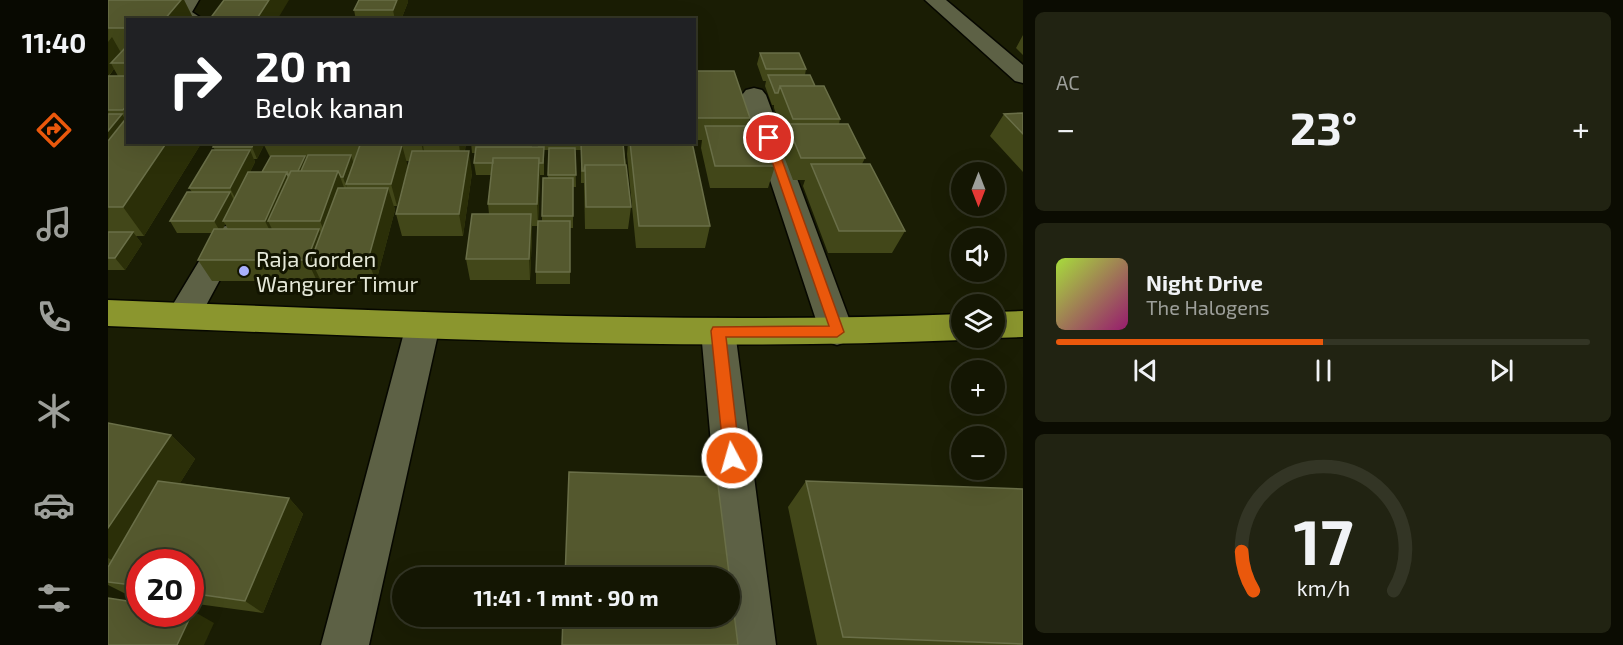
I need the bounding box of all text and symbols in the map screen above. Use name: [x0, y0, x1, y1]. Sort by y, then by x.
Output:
text: 11:40: [22, 26, 86, 58]
text: 20 m: [255, 40, 352, 90]
icon: right: [156, 42, 234, 120]
text: AC: [1056, 70, 1080, 94]
text: Belok kanan: [255, 91, 404, 123]
text: 23°: [1290, 100, 1357, 154]
text: −: [1056, 108, 1075, 148]
text: +: [1572, 108, 1590, 148]
icon: directions: [33, 109, 75, 151]
pin: [743, 112, 794, 163]
icon: arrive: [752, 121, 785, 154]
north arrow: [951, 162, 1005, 216]
map controls: [951, 162, 1005, 480]
icon: music: [33, 203, 75, 245]
button: sound: [951, 228, 1005, 282]
place label: Raja Gorden Wangurer Timur: [256, 245, 418, 296]
marker: Raja Gorden Wangurer Timur: [237, 264, 251, 278]
text: Night Drive: [1146, 269, 1263, 295]
button: layers: [951, 294, 1005, 348]
text: The Halogens: [1146, 295, 1270, 319]
icon: phone: [33, 296, 75, 338]
icon: previous: [1129, 354, 1162, 387]
icon: pause: [1307, 354, 1340, 387]
icon: next: [1485, 354, 1518, 387]
button: +: [951, 360, 1005, 414]
icon: climate: [33, 390, 75, 432]
position arrow: [700, 426, 764, 490]
button: −: [951, 426, 1005, 480]
icon: car: [33, 484, 75, 526]
text: 17: [1293, 503, 1353, 578]
speed limit sign: 20: [126, 549, 204, 627]
text: km/h: [1296, 575, 1350, 600]
icon: filters: [33, 577, 75, 619]
text: 11:41 · 1 mnt · 90 m: [473, 584, 659, 610]

